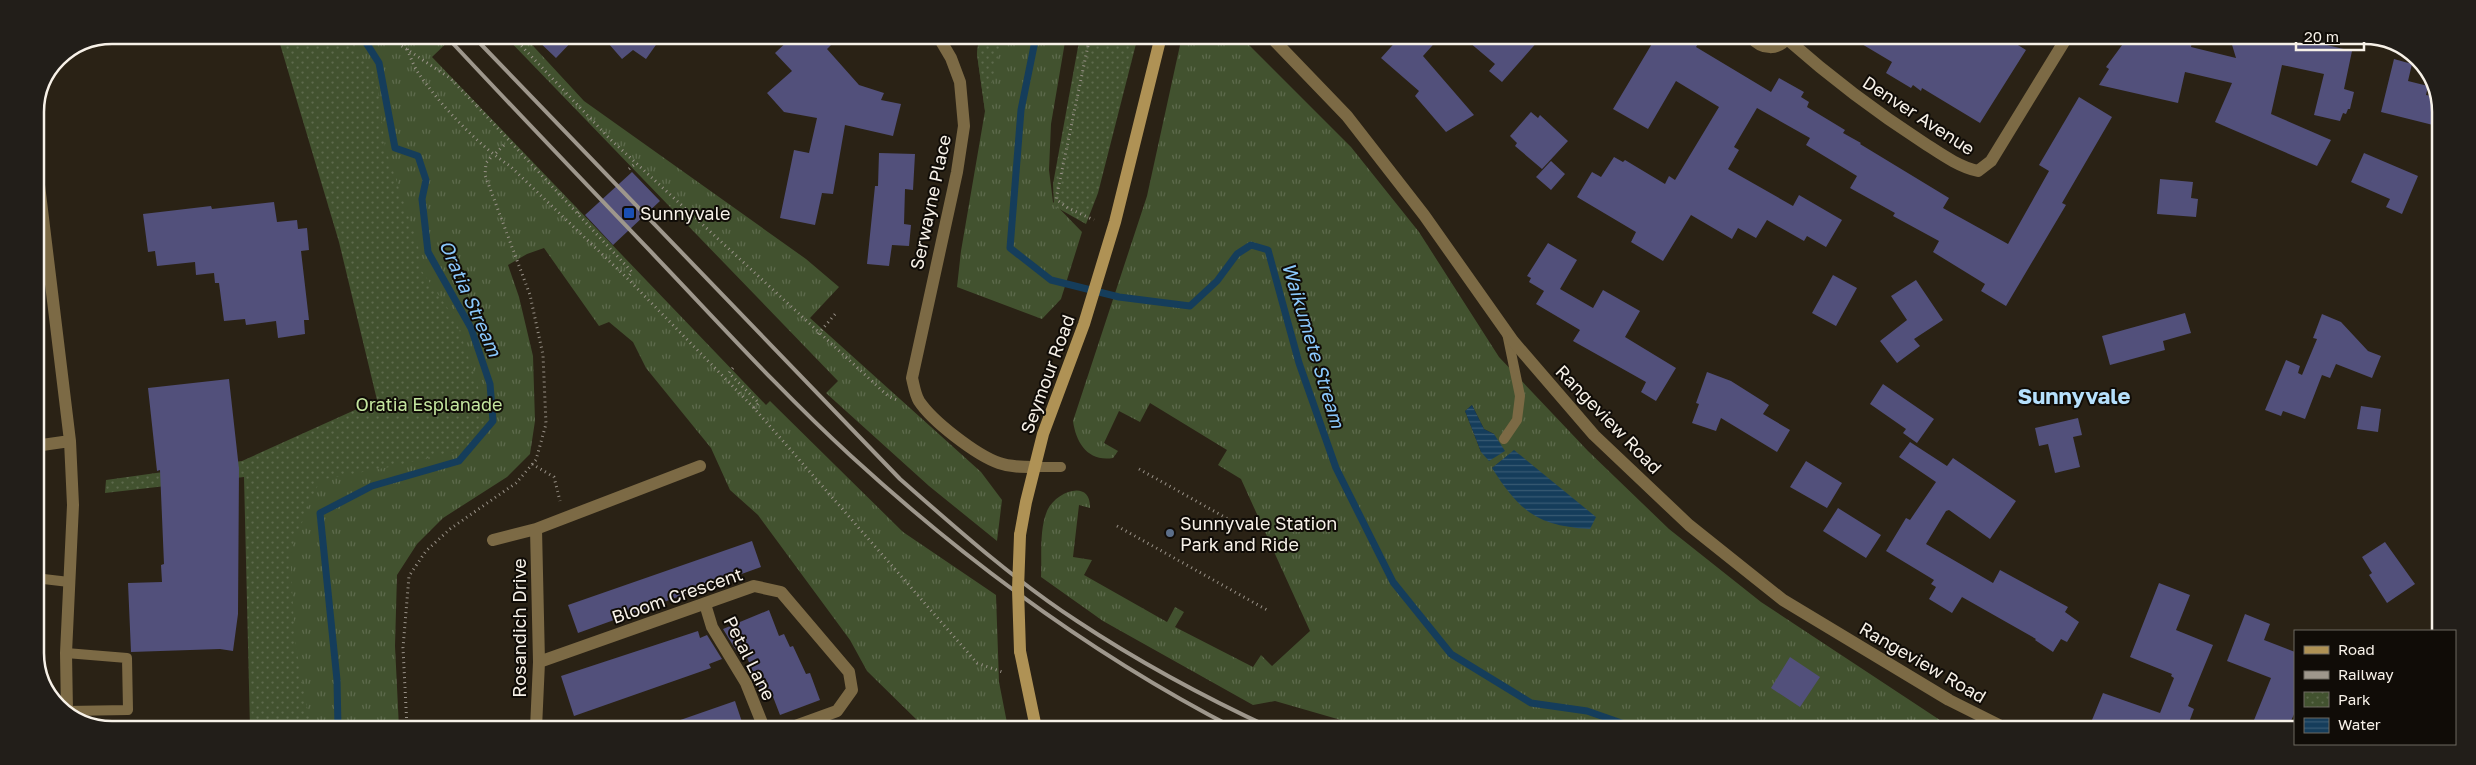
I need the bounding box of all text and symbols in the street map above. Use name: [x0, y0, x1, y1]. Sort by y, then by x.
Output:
scale bar: [2296, 20, 2364, 52]
text: 20 m: [2304, 27, 2339, 45]
street label: Denver Avenue: [1859, 71, 1979, 159]
street label: Serwayne Place: [905, 132, 955, 272]
place label: Sunnyvale: [640, 202, 731, 224]
marker: Sunnyvale: [622, 206, 636, 220]
water label: Oratia Stream: [435, 236, 507, 361]
water label: Waikumete Stream: [1278, 259, 1350, 432]
street label: Seymour Road: [1015, 312, 1079, 436]
street label: Rangeview Road: [1551, 360, 1667, 478]
district label: Sunnyvale: [2017, 382, 2131, 409]
park label: Oratia Esplanade: [355, 393, 503, 415]
place label: Sunnyvale Station Park and Ride: [1180, 512, 1337, 555]
marker: Sunnyvale Station Park and Ride: [1164, 527, 1176, 539]
street label: Rosandich Drive: [508, 558, 530, 698]
street label: Bloom Crescent: [609, 562, 745, 628]
street label: Petal Lane: [719, 612, 781, 704]
street label: Rangeview Road: [1856, 617, 1990, 707]
legend: [2294, 630, 2456, 745]
text: Road: [2338, 640, 2375, 658]
text: Railway: [2338, 665, 2394, 683]
text: Park: [2338, 690, 2371, 708]
text: Water: [2338, 715, 2381, 733]

